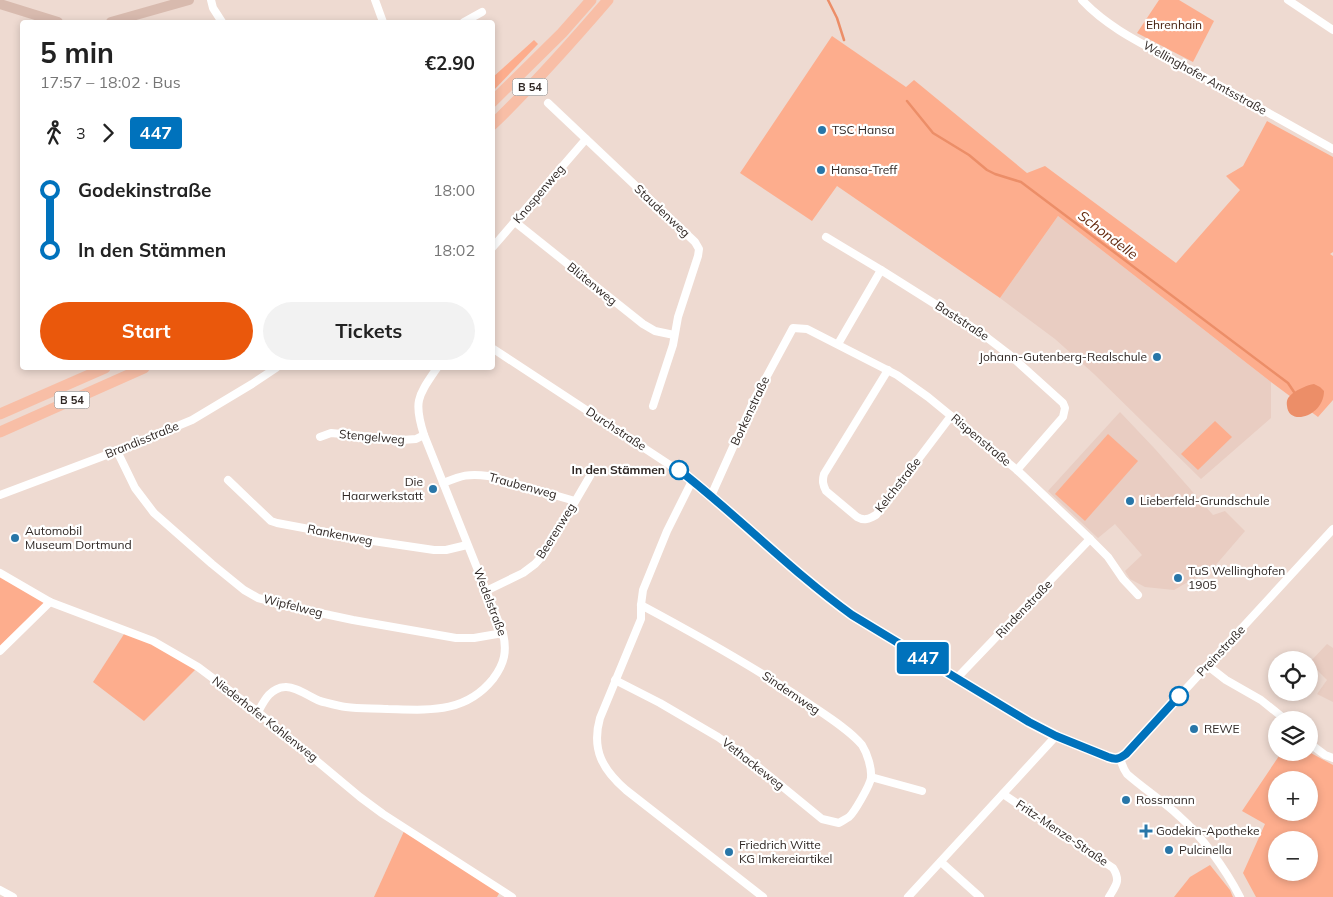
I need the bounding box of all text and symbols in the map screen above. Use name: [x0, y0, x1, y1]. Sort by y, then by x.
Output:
park label: Ehrenhain: [1146, 17, 1202, 32]
text: 5 min: [40, 35, 114, 70]
street label: Wellinghofer Amtsstraße: [1141, 37, 1270, 118]
text: €2.90: [425, 51, 475, 75]
text: 17:57 – 18:02 · Bus: [40, 72, 181, 92]
road number: B 54: [512, 78, 548, 95]
icon: walk: [40, 119, 68, 147]
icon: forward: [94, 119, 122, 147]
text: 447: [140, 121, 172, 144]
place label: TSC Hansa: [832, 122, 894, 137]
text: 3: [76, 123, 86, 143]
marker: TSC Hansa: [816, 124, 828, 136]
street label: Knospenweg: [510, 161, 568, 226]
place label: Hansa-Treff: [831, 162, 898, 177]
marker: Hansa-Treff: [815, 164, 827, 176]
text: Godekinstraße: [78, 178, 211, 202]
text: 18:00: [433, 180, 475, 200]
street label: Staudenweg: [631, 181, 693, 240]
water label: Schondelle: [1074, 207, 1142, 264]
text: In den Stämmen: [78, 238, 226, 262]
text: 18:02: [433, 240, 475, 260]
street label: Blütenweg: [564, 259, 620, 308]
street label: Baststraße: [933, 298, 992, 344]
button: Start: [40, 302, 253, 360]
button: Tickets: [263, 302, 475, 360]
place label: Johann-Gutenberg-Realschule: [979, 349, 1147, 364]
marker: Johann-Gutenberg-Realschule: [1151, 351, 1163, 363]
street label: Borkenstraße: [727, 374, 772, 448]
road number: B 54: [54, 392, 90, 408]
street label: Durchstraße: [583, 404, 649, 454]
street label: Rispenstraße: [948, 410, 1014, 469]
street label: Brandisstraße: [103, 418, 181, 461]
street label: Stengelweg: [339, 426, 406, 447]
street label: Kelchstraße: [872, 454, 924, 515]
marker: In den Stämmen: [669, 460, 689, 480]
place label: In den Stämmen: [571, 462, 665, 477]
street label: Traubenweg: [488, 469, 559, 502]
place label: Die Haarwerkstatt: [342, 474, 423, 503]
marker: Die Haarwerkstatt: [427, 483, 439, 495]
place label: Lieberfeld-Grundschule: [1140, 493, 1269, 508]
marker: Lieberfeld-Grundschule: [1124, 495, 1136, 507]
street label: Beerenweg: [532, 500, 579, 561]
street label: Rankenweg: [306, 521, 374, 548]
place label: Automobil Museum Dortmund: [25, 523, 132, 552]
marker: Automobil Museum Dortmund: [9, 532, 21, 544]
place label: TuS Wellinghofen 1905: [1188, 563, 1285, 592]
street label: Wedelstraße: [471, 566, 510, 638]
marker: TuS Wellinghofen 1905: [1172, 572, 1184, 584]
street label: Rindenstraße: [992, 577, 1055, 641]
street label: Wipfelweg: [262, 591, 324, 620]
street label: Preinstraße: [1193, 622, 1248, 679]
line badge: 447: [894, 642, 952, 674]
text: 447: [907, 646, 939, 669]
map controls: [1268, 651, 1318, 881]
button: locate: [1268, 651, 1318, 701]
street label: Sindernweg: [760, 668, 823, 717]
street label: Niederhofer Kohlenweg: [209, 673, 321, 765]
unlabelled marker: [1169, 686, 1189, 706]
button: layers: [1268, 711, 1318, 761]
place label: REWE: [1204, 721, 1240, 736]
marker: REWE: [1188, 723, 1200, 735]
street label: Vethackeweg: [719, 735, 788, 793]
button: +: [1268, 771, 1318, 821]
place label: Rossmann: [1136, 792, 1195, 807]
marker: Rossmann: [1120, 794, 1132, 806]
street label: Fritz-Menze-Straße: [1013, 796, 1111, 869]
place label: Godekin-Apotheke: [1156, 823, 1259, 838]
marker: Godekin-Apotheke: [1140, 825, 1152, 837]
button: −: [1268, 831, 1318, 881]
place label: Friedrich Witte KG Imkereiartikel: [739, 837, 832, 866]
place label: Pulcinella: [1179, 842, 1232, 857]
marker: Pulcinella: [1163, 844, 1175, 856]
marker: Friedrich Witte KG Imkereiartikel: [723, 846, 735, 858]

